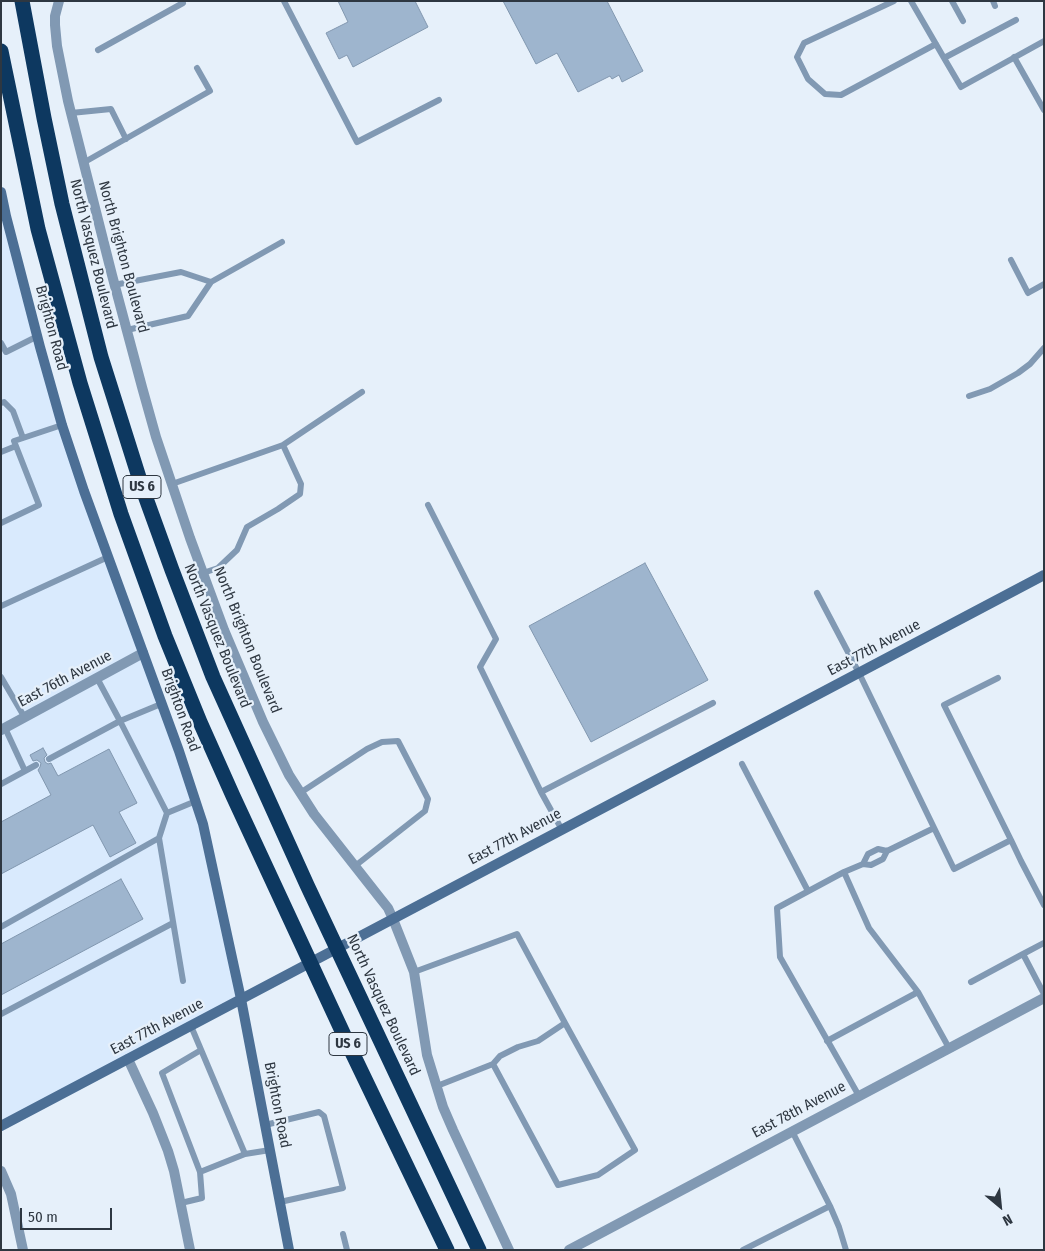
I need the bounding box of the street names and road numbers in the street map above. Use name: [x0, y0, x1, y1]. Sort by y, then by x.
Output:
street label: North Vasquez Boulevard: [66, 177, 120, 331]
street label: North Brighton Boulevard: [94, 179, 152, 335]
street label: Brighton Road: [31, 284, 71, 372]
road number: US 6: [123, 476, 161, 498]
street label: North Vasquez Boulevard: [180, 561, 254, 711]
street label: North Brighton Boulevard: [209, 564, 285, 716]
street label: East 77th Avenue: [825, 616, 923, 680]
street label: East 76th Avenue: [15, 647, 115, 711]
street label: Brighton Road: [157, 666, 203, 754]
street label: East 77th Avenue: [466, 805, 564, 869]
street label: North Vasquez Boulevard: [342, 932, 424, 1078]
street label: East 77th Avenue: [108, 995, 206, 1059]
road number: US 6: [329, 1032, 367, 1056]
street label: Brighton Road: [260, 1060, 294, 1150]
street label: East 78th Avenue: [749, 1078, 849, 1142]

